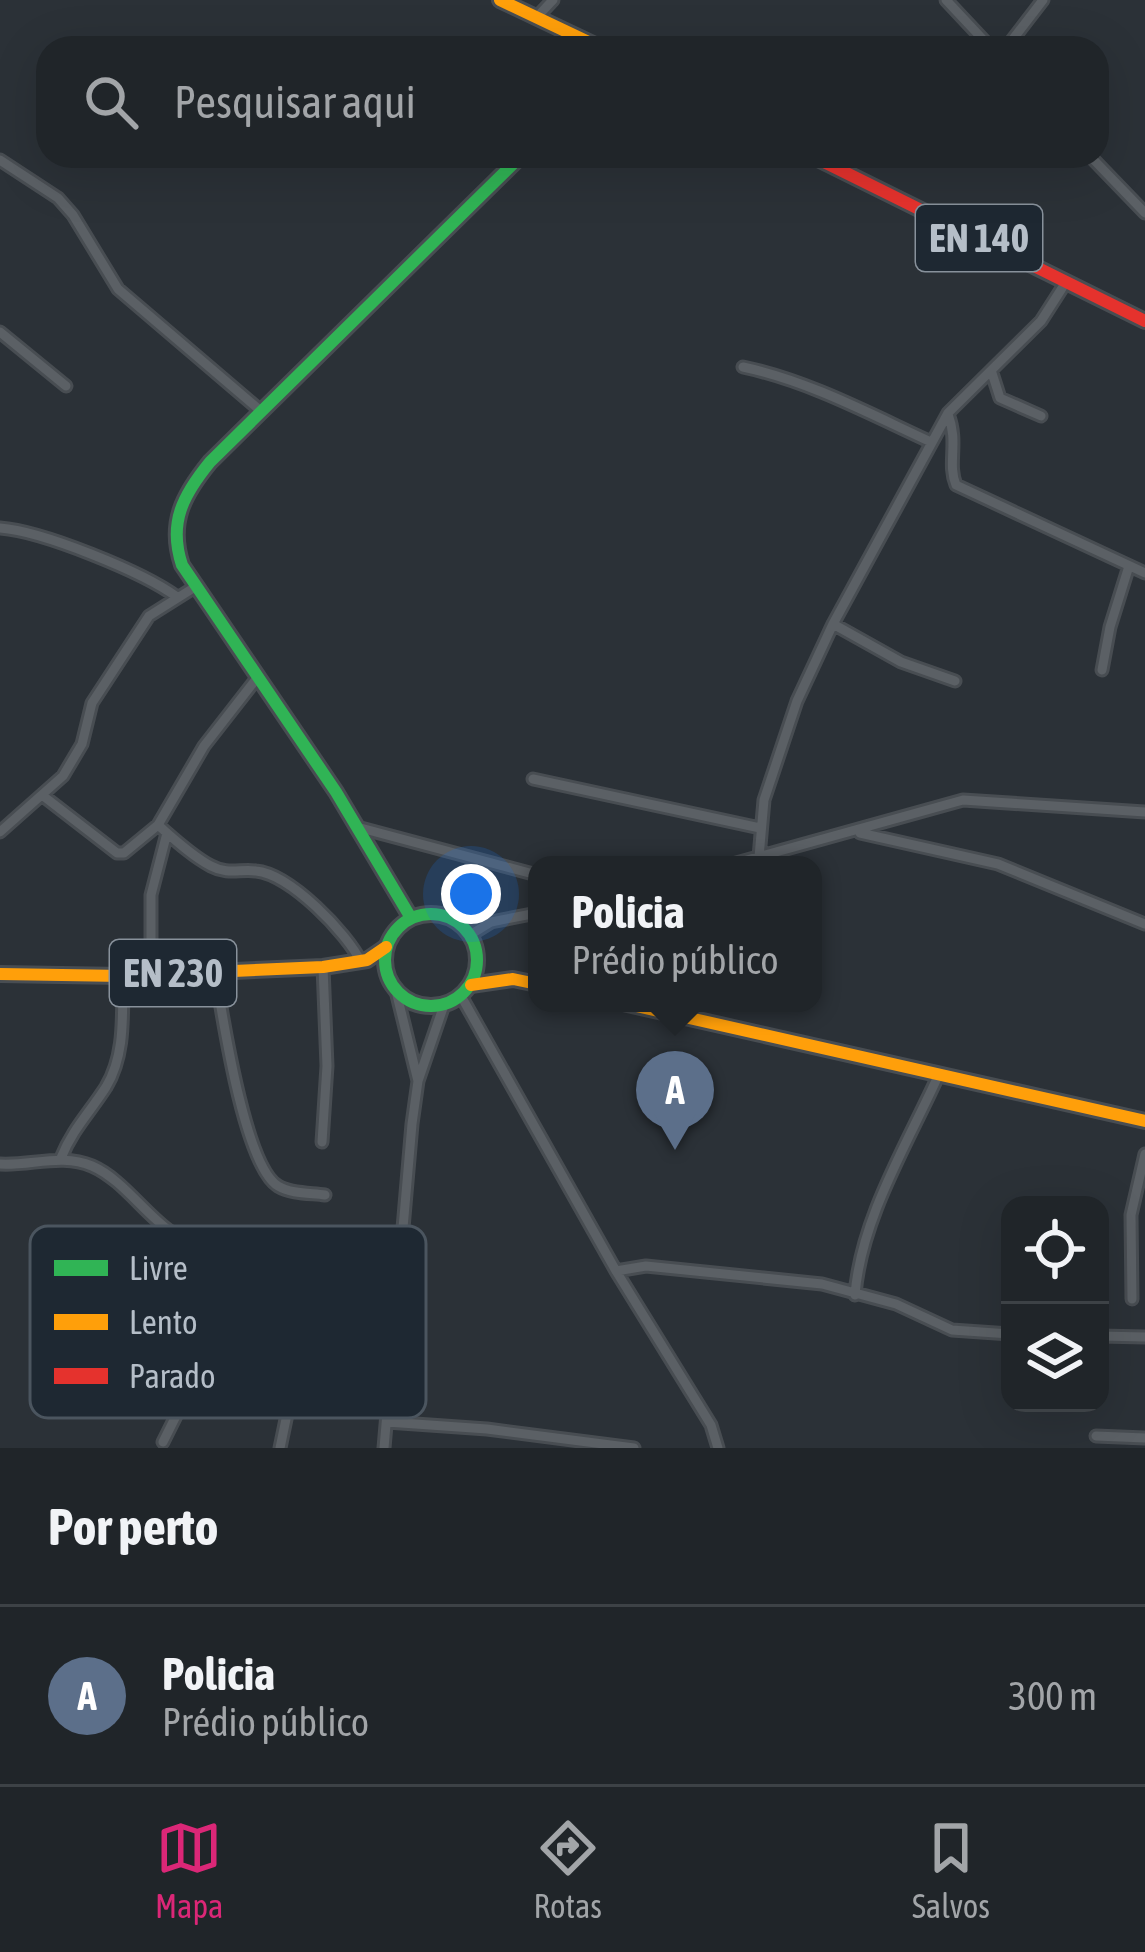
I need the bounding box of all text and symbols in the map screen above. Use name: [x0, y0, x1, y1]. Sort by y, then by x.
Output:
search box: [36, 36, 1109, 168]
icon: search: [78, 69, 144, 135]
text: Pesquisar aqui: [174, 76, 416, 128]
road number: EN 140: [916, 205, 1042, 271]
popup: [528, 856, 822, 1012]
your location: [441, 864, 501, 924]
text: Policia: [571, 886, 684, 938]
text: Prédio público: [571, 938, 779, 982]
road number: EN 230: [110, 940, 236, 1006]
pin: A: [636, 1051, 714, 1150]
map controls: [1001, 1196, 1109, 1412]
button: locate: [1001, 1196, 1109, 1304]
legend: [30, 1226, 426, 1418]
text: Livre: [129, 1249, 188, 1287]
text: Lento: [129, 1303, 197, 1341]
button: layers: [1001, 1304, 1109, 1412]
text: Parado: [129, 1357, 215, 1395]
text: Por perto: [48, 1497, 219, 1556]
text: Policia: [162, 1648, 275, 1700]
text: A: [77, 1674, 97, 1718]
text: 300 m: [1009, 1674, 1097, 1718]
text: Prédio público: [162, 1700, 369, 1744]
tab: Mapa: [155, 1815, 223, 1925]
tab: Rotas: [533, 1815, 602, 1925]
tab: Salvos: [912, 1815, 990, 1925]

